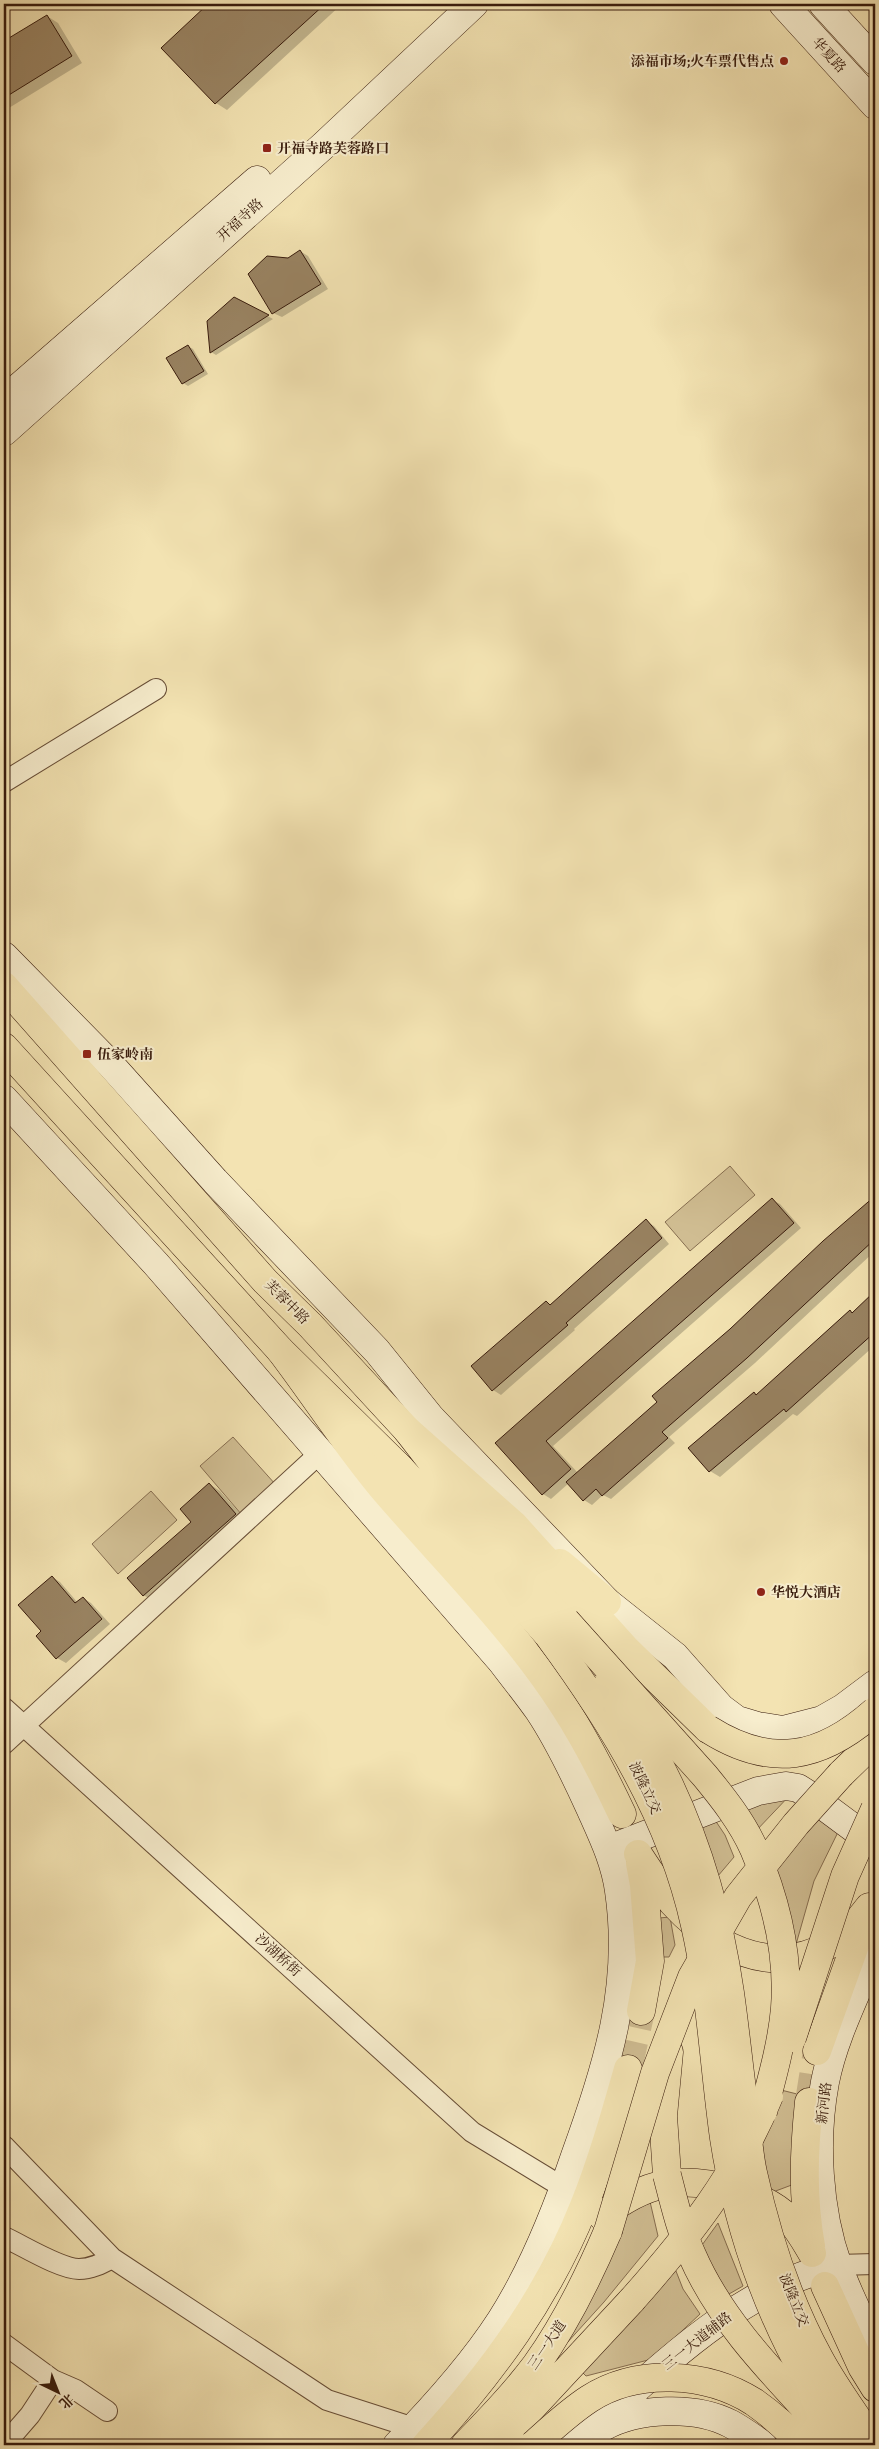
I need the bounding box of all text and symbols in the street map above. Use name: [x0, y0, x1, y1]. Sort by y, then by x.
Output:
street label: 华夏路: [808, 33, 850, 77]
place label: 添福市场;火车票代售点: [631, 52, 774, 71]
marker: 添福市场;火车票代售点: [778, 55, 790, 67]
place label: 开福寺路芙蓉路口: [277, 139, 389, 158]
marker: 开福寺路芙蓉路口: [261, 142, 273, 154]
street label: 开福寺路: [213, 194, 267, 246]
place label: 伍家岭南: [97, 1045, 153, 1064]
marker: 伍家岭南: [81, 1048, 93, 1060]
street label: 芙蓉中路: [260, 1275, 314, 1329]
place label: 华悦大酒店: [771, 1583, 841, 1602]
marker: 华悦大酒店: [755, 1586, 767, 1598]
street label: 波隆立交: [625, 1759, 665, 1817]
street label: 沙湖桥街: [251, 1929, 305, 1981]
street label: 新河路: [812, 2081, 836, 2125]
street label: 波隆立交: [775, 2270, 813, 2330]
street label: 三一大道辅路: [658, 2308, 736, 2374]
street label: 三一大道: [523, 2316, 571, 2374]
north arrow: [32, 2366, 82, 2416]
text: 北: [55, 2389, 78, 2413]

